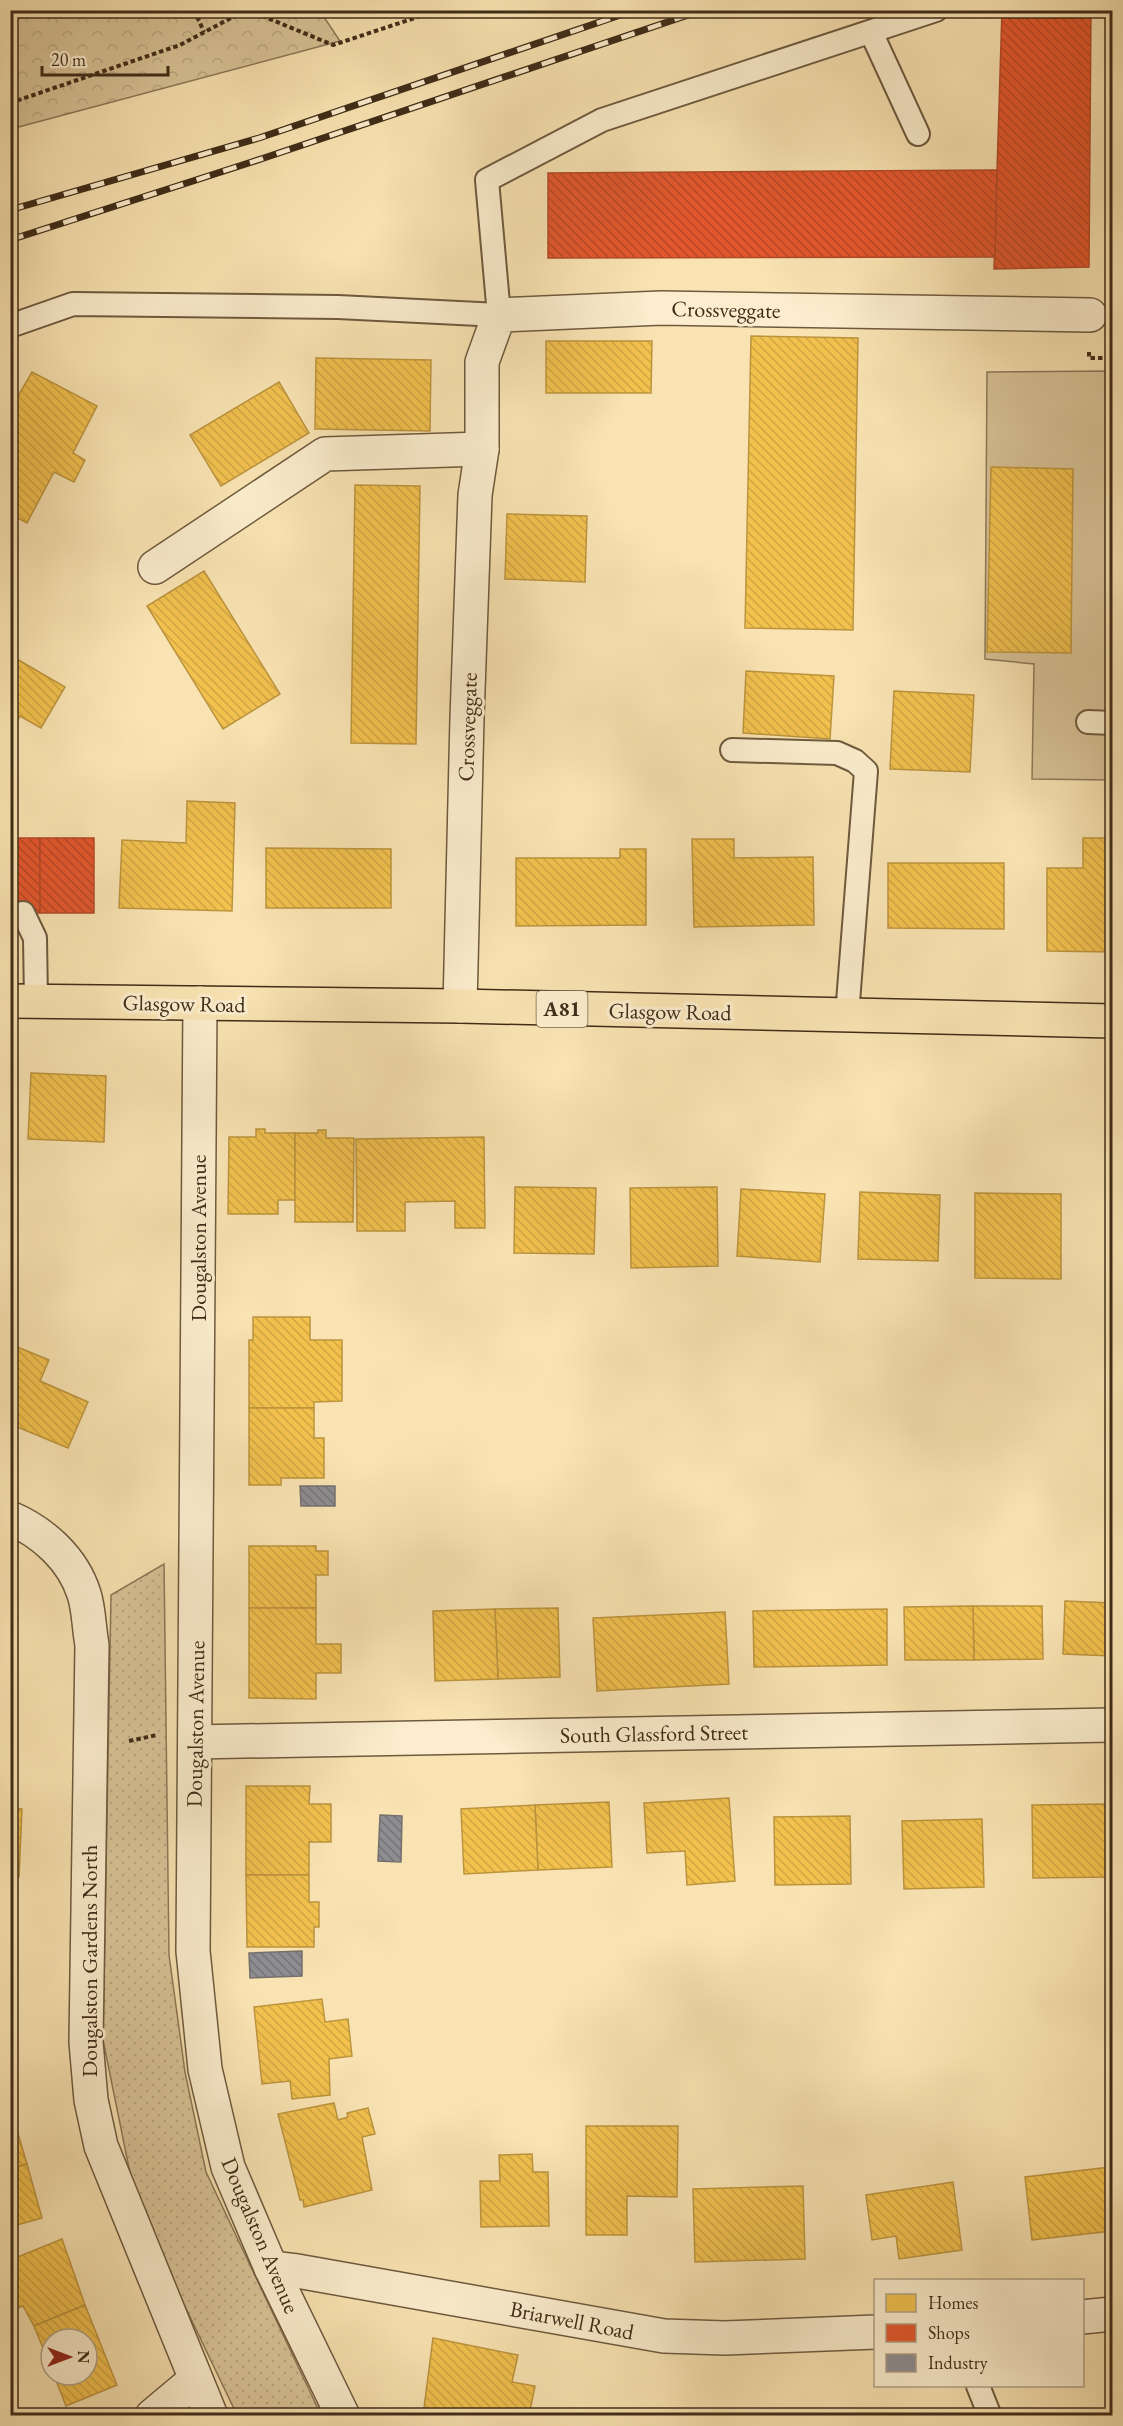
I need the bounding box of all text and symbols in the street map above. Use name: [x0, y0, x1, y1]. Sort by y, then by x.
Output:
scale bar: [42, 39, 168, 77]
text: 20 m: [51, 48, 86, 71]
street label: Crossveggate: [671, 294, 781, 325]
street label: Crossveggate: [451, 672, 484, 782]
street label: Glasgow Road: [122, 988, 247, 1019]
road number: A81: [536, 991, 588, 1027]
street label: Glasgow Road: [608, 996, 733, 1027]
street label: Dougalston Avenue: [184, 1154, 213, 1321]
street label: Dougalston Avenue: [180, 1640, 211, 1808]
street label: South Glassford Street: [560, 1717, 748, 1750]
street label: Dougalston Gardens North: [75, 1845, 104, 2077]
street label: Dougalston Avenue: [215, 2153, 307, 2318]
legend: [874, 2279, 1084, 2387]
text: Homes: [928, 2291, 979, 2314]
street label: Briarwell Road: [507, 2294, 637, 2347]
text: Shops: [928, 2321, 970, 2344]
north arrow: [39, 2327, 99, 2387]
text: N: [73, 2351, 94, 2364]
text: Industry: [928, 2351, 988, 2374]

